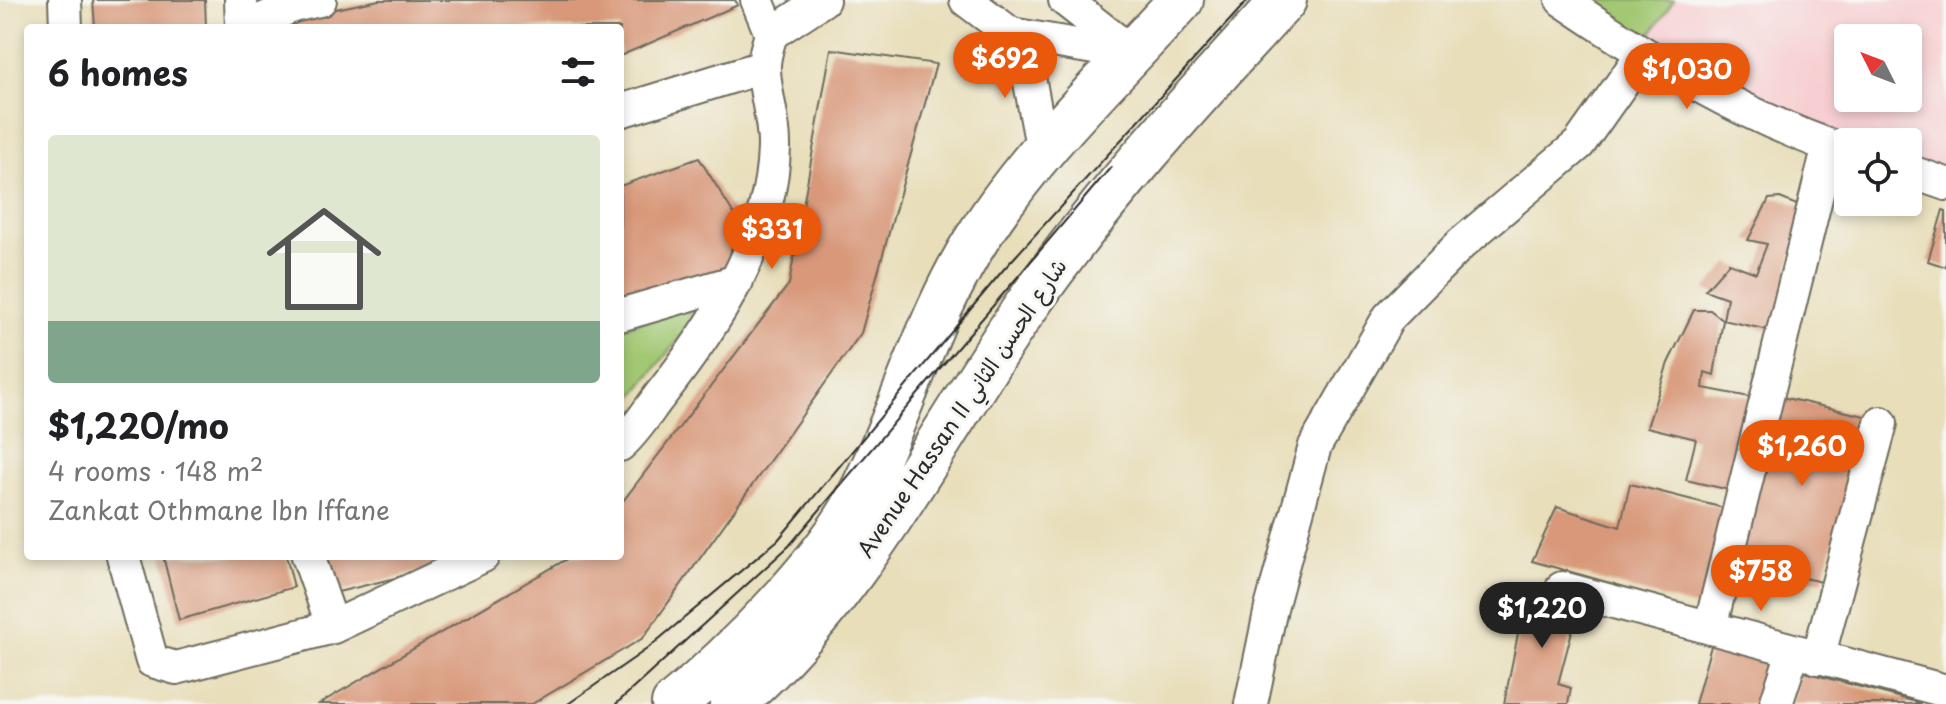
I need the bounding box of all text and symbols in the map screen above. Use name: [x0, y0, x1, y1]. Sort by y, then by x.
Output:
north arrow: [1834, 24, 1922, 112]
map controls: [1834, 24, 1922, 216]
pin: $692: [958, 32, 1052, 100]
text: $692: [971, 38, 1039, 77]
pin: $1,030: [1622, 43, 1752, 111]
text: 6 homes: [48, 46, 188, 98]
text: $1,030: [1642, 49, 1732, 88]
icon: filters: [556, 50, 600, 94]
button: locate: [1834, 128, 1922, 216]
icon: home: [252, 187, 396, 331]
pin: $331: [725, 203, 819, 271]
text: $331: [741, 209, 803, 248]
street label: Avenue Hassan II شارع الحسن الثاني: [848, 251, 1078, 566]
text: $1,220/mo: [48, 399, 229, 451]
pin: $1,260: [1737, 420, 1867, 488]
text: $1,260: [1757, 426, 1847, 465]
text: 4 rooms · 148 m²: [48, 451, 263, 490]
text: Zankat Othmane Ibn Iffane: [48, 490, 390, 529]
pin: $758: [1714, 545, 1808, 613]
text: $758: [1729, 551, 1793, 590]
pin: $1,220: [1477, 582, 1607, 650]
text: $1,220: [1497, 588, 1587, 627]

